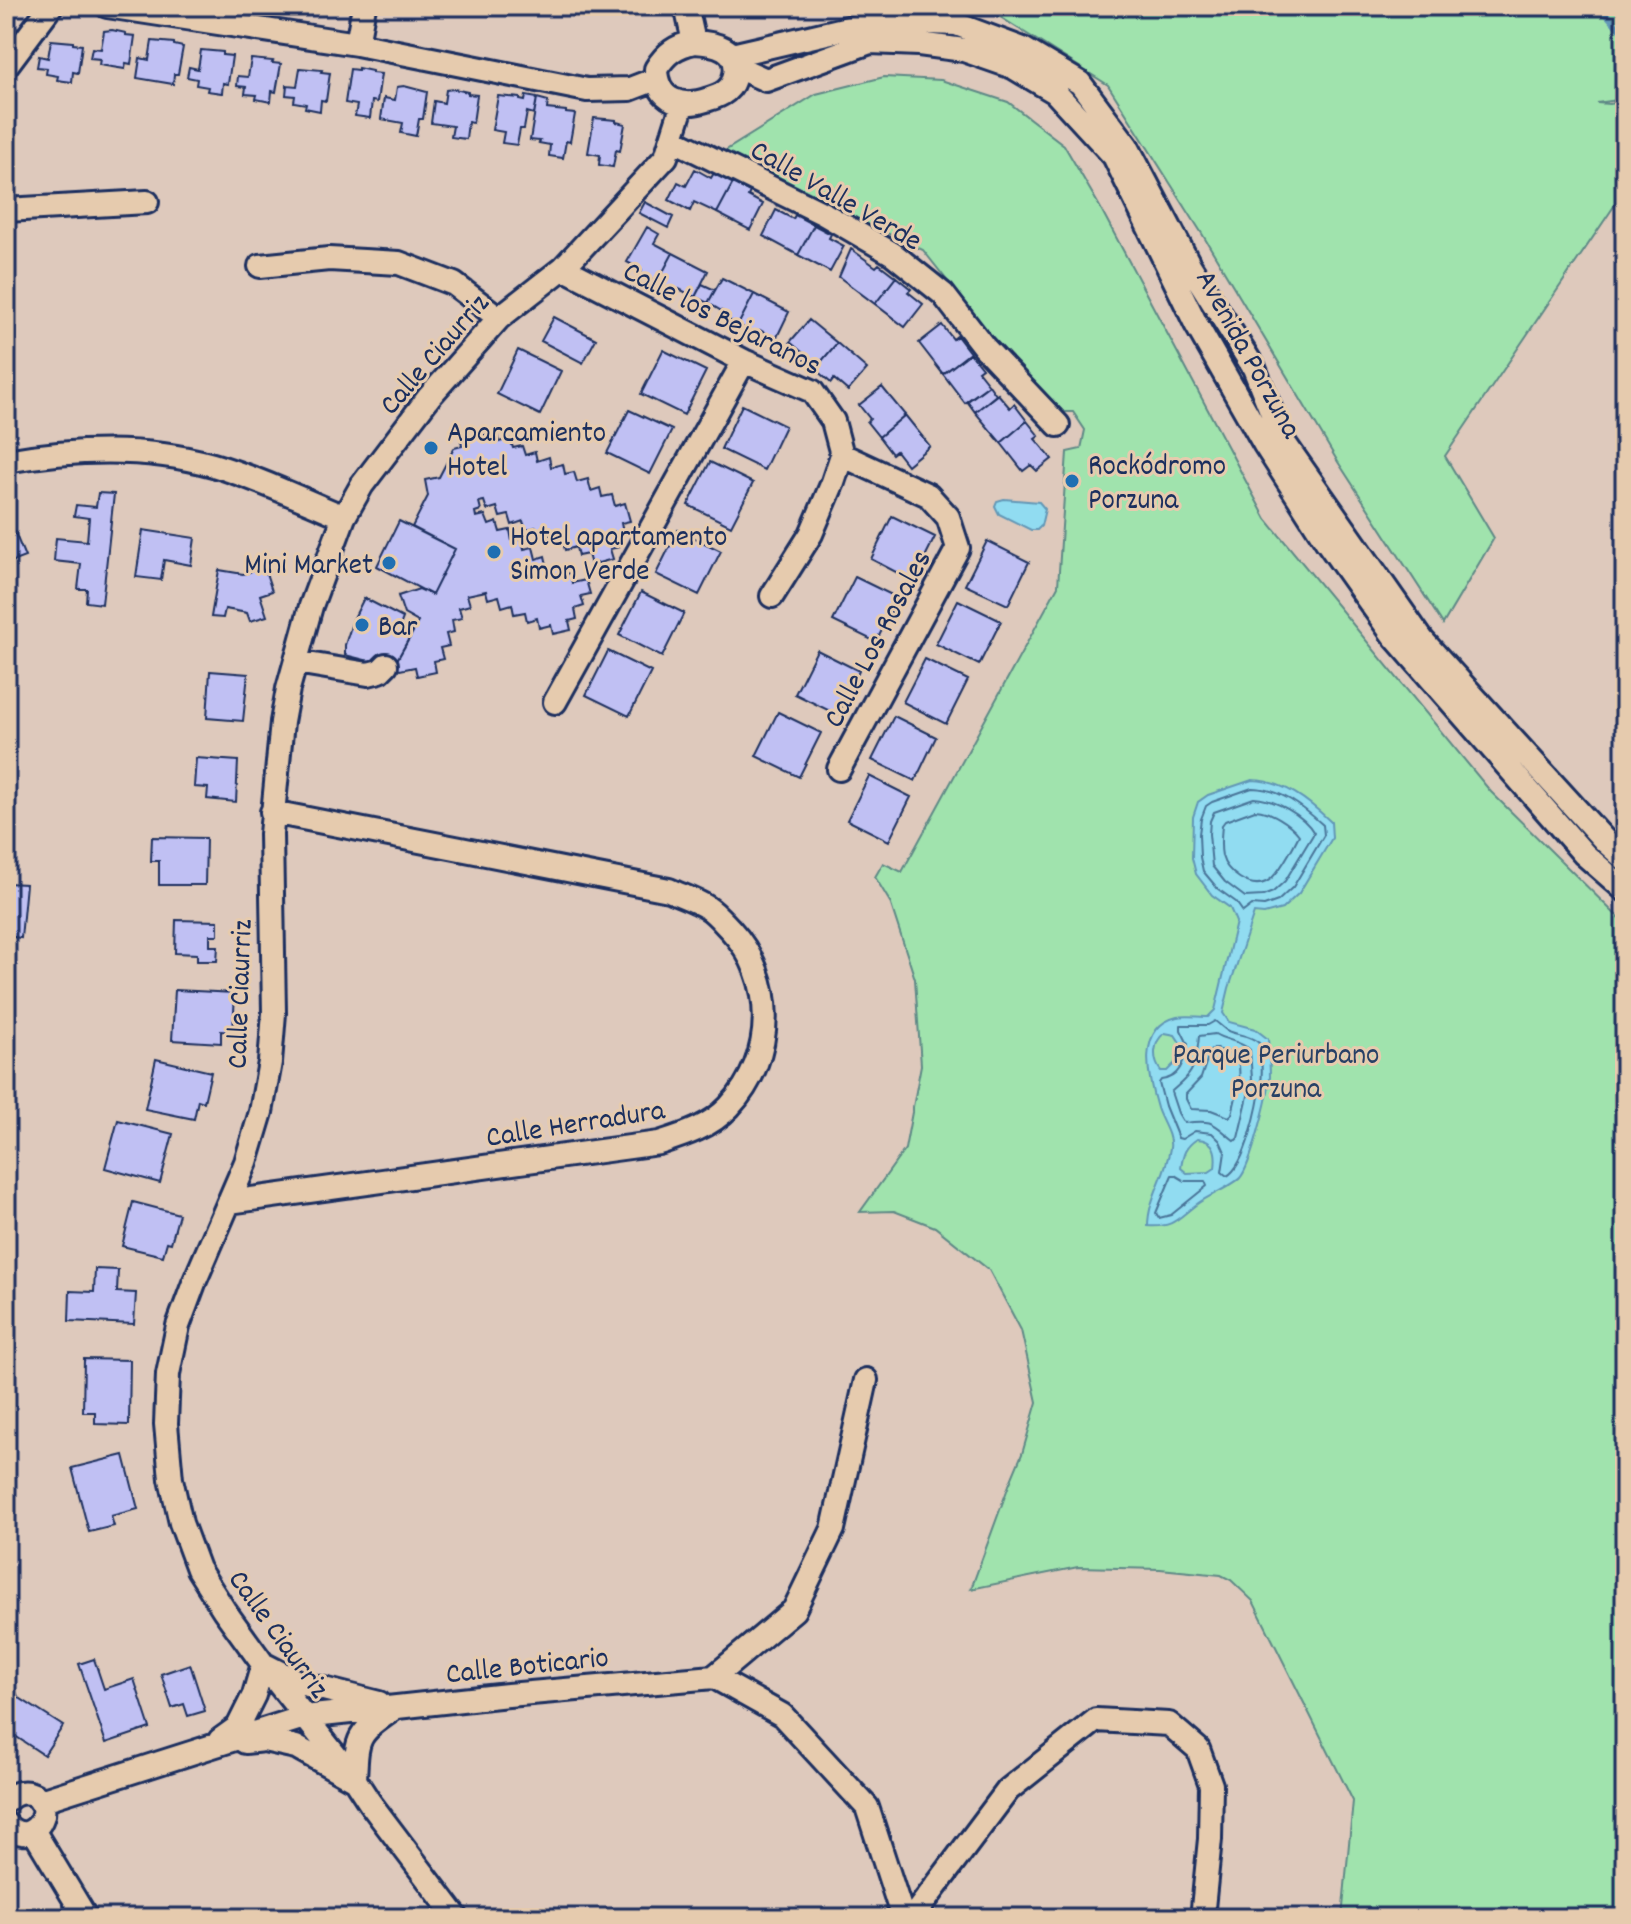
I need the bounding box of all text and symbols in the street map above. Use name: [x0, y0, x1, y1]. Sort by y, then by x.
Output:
street label: Calle Valle Verde: [741, 131, 929, 265]
street label: Calle los Bejaranos: [614, 252, 828, 390]
street label: Avenida Porzuna: [1182, 263, 1311, 448]
street label: Calle Ciaurriz: [371, 285, 502, 427]
place label: Aparcamiento Hotel: [447, 414, 606, 491]
marker: Aparcamiento Hotel: [422, 439, 440, 457]
place label: Rockódromo Porzuna: [1088, 447, 1226, 524]
marker: Rockódromo Porzuna: [1063, 472, 1081, 490]
place label: Hotel apartamento Simon Verde: [510, 518, 727, 595]
marker: Hotel apartamento Simon Verde: [485, 543, 503, 561]
street label: Calle Los Rosales: [815, 543, 945, 737]
place label: Mini Market: [244, 546, 373, 589]
marker: Mini Market: [380, 554, 398, 572]
place label: Bar: [378, 608, 417, 651]
marker: Bar: [353, 616, 371, 634]
street label: Calle Ciaurriz: [218, 918, 267, 1070]
park label: Parque Periurbano Porzuna: [1173, 1036, 1379, 1113]
street label: Calle Herradura: [483, 1091, 669, 1162]
street label: Calle Ciaurriz: [215, 1562, 338, 1709]
street label: Calle Boticario: [444, 1639, 611, 1698]

